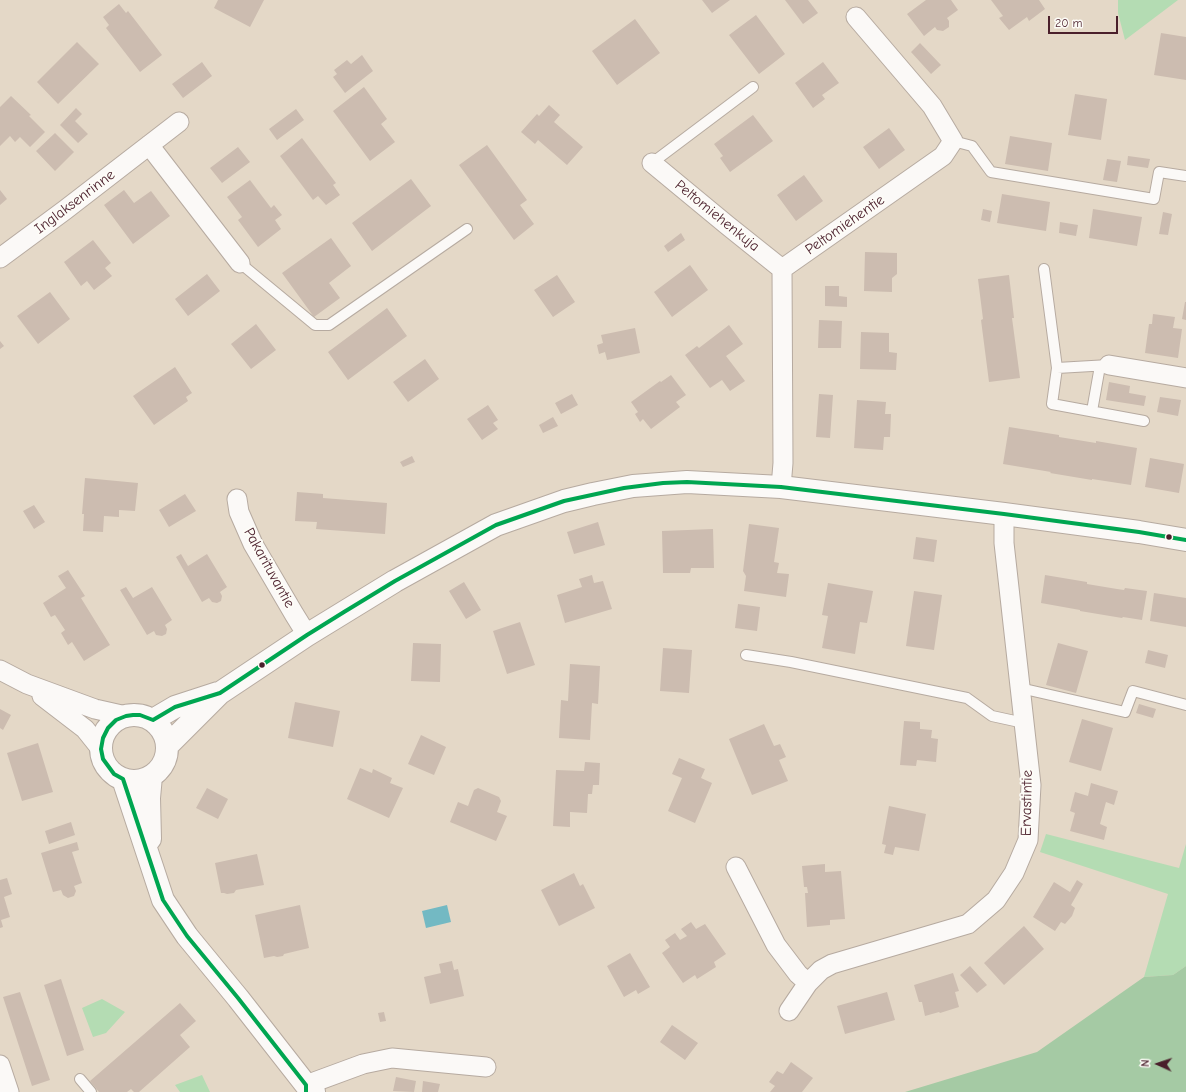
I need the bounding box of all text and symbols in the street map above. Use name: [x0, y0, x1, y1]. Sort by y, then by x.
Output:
scale bar: [1050, 8, 1120, 34]
text: 20 m: [1055, 16, 1083, 30]
street label: Inglaksenrinne: [31, 166, 119, 238]
street label: Peltomiehenkuja: [671, 176, 763, 256]
street label: Peltomiehentie: [802, 191, 888, 259]
street label: Pakarituvantie: [240, 525, 298, 611]
unlabelled marker: [1164, 532, 1174, 542]
unlabelled marker: [257, 660, 267, 670]
street label: Ervastintie: [1017, 770, 1037, 836]
north arrow: [1138, 1044, 1178, 1084]
text: N: [1139, 1059, 1152, 1067]

